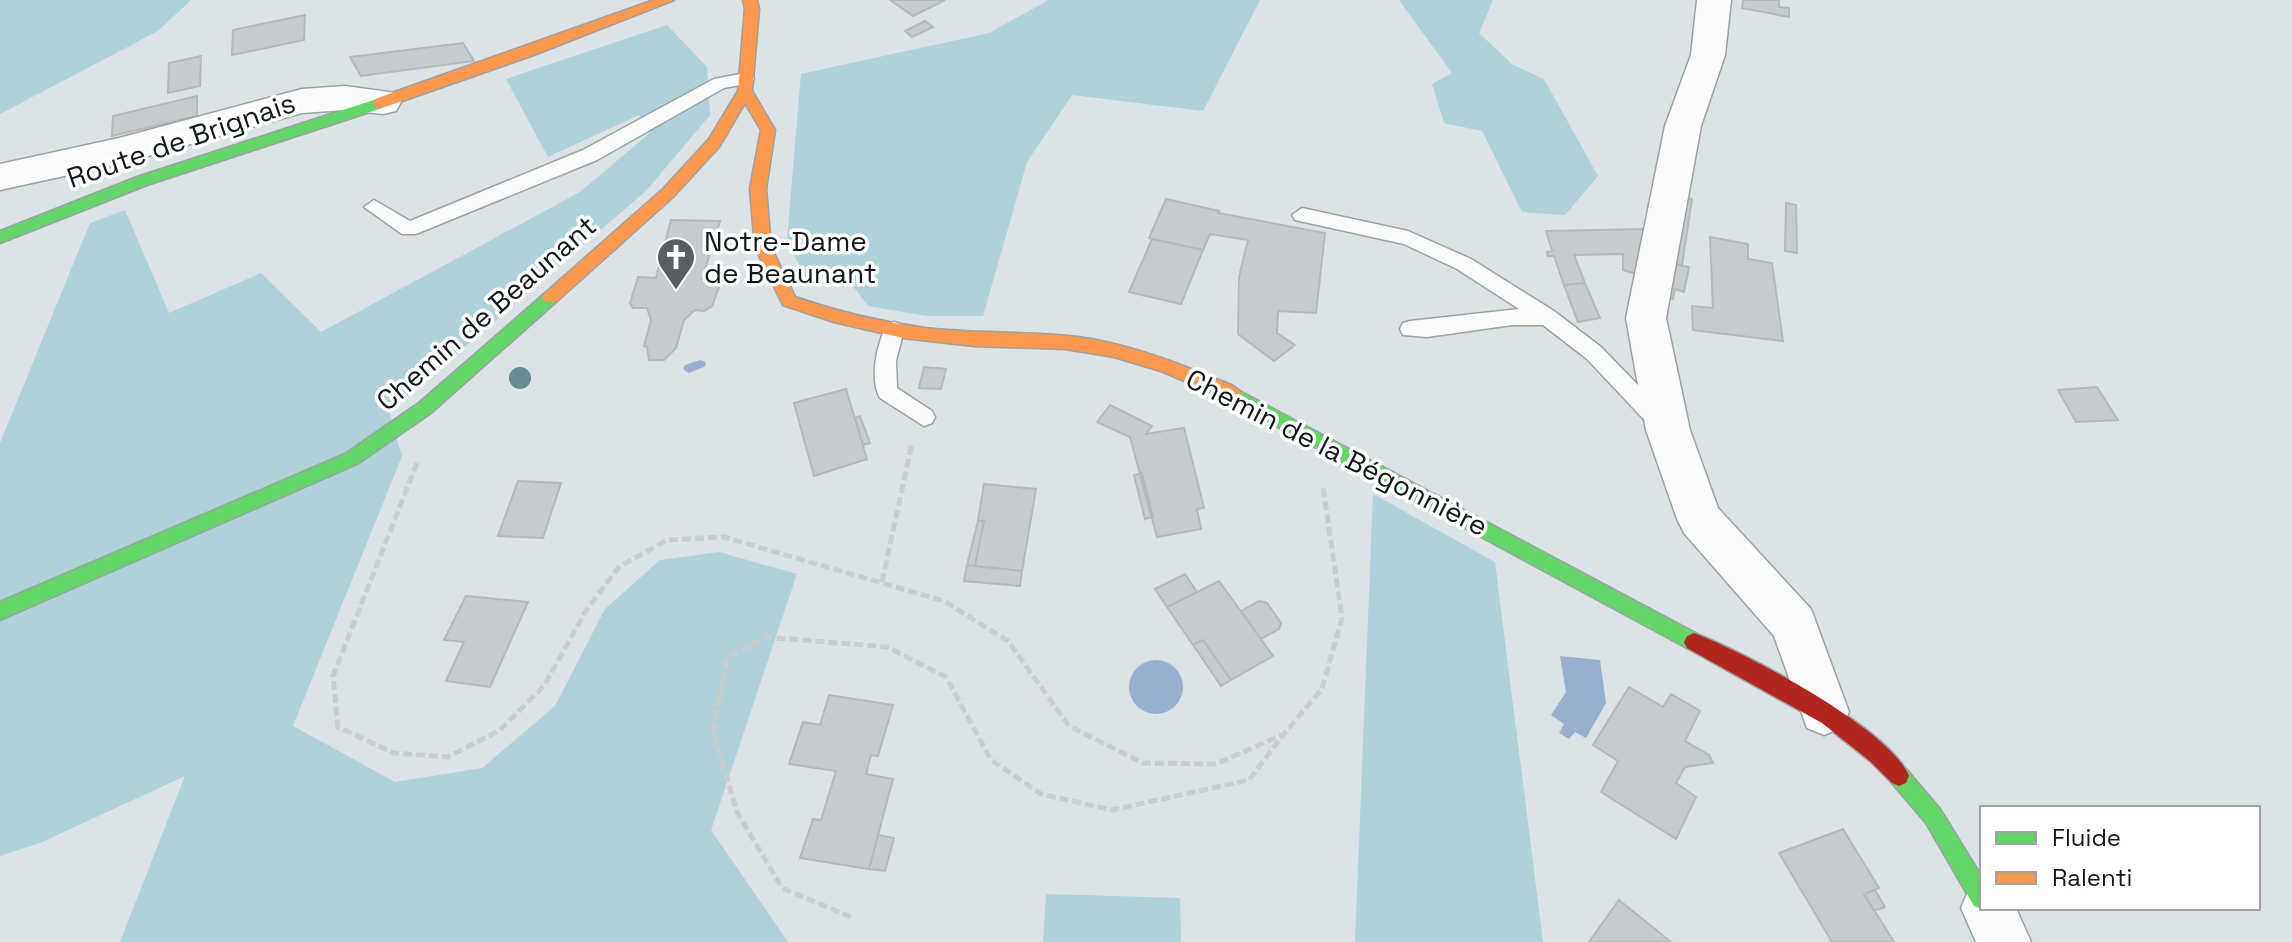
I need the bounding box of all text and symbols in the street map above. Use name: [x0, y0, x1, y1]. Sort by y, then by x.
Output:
street label: Route de Brignais: [62, 84, 300, 196]
street label: Chemin de Beaunant: [369, 208, 603, 418]
place label: Notre-Dame de Beaunant: [704, 223, 877, 291]
church icon: Notre-Dame de Beaunant: [655, 236, 697, 291]
street label: Chemin de la Bégonnière: [1180, 360, 1494, 544]
legend: [1980, 806, 2260, 910]
text: Fluide: [2052, 822, 2121, 853]
text: Ralenti: [2052, 862, 2132, 893]

